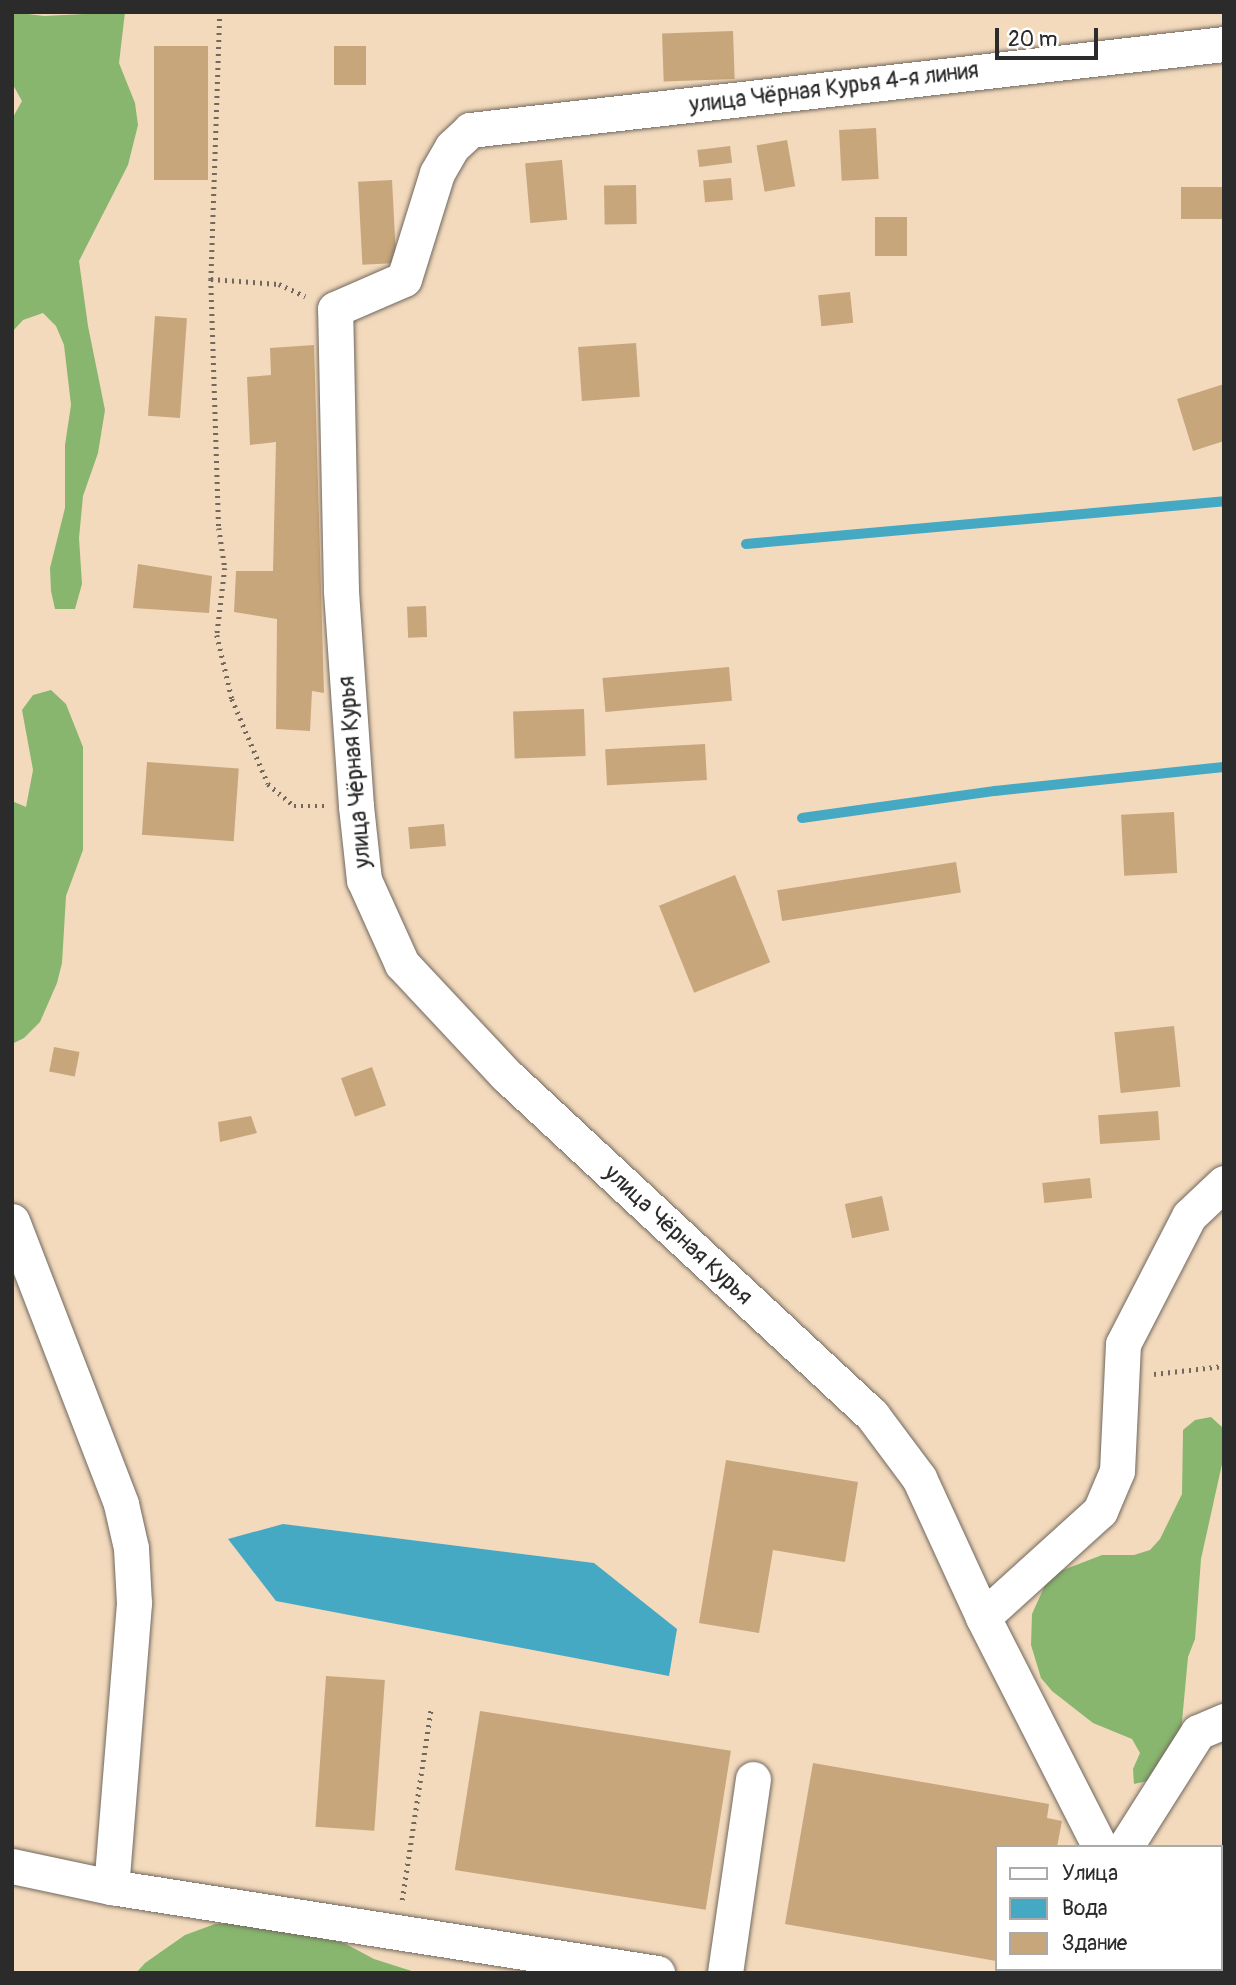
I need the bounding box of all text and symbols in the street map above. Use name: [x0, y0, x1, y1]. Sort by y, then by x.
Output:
scale bar: [998, 14, 1101, 58]
text: 20 m: [1008, 26, 1057, 53]
street label: улица Чёрная Курья 4-я линия: [688, 57, 980, 119]
street label: улица Чёрная Курья: [333, 675, 377, 869]
street label: улица Чёрная Курья: [598, 1159, 758, 1311]
legend: [995, 1845, 1222, 1971]
text: Улица: [1062, 1860, 1118, 1887]
text: Вода: [1062, 1895, 1108, 1922]
text: Здание: [1062, 1930, 1127, 1957]

